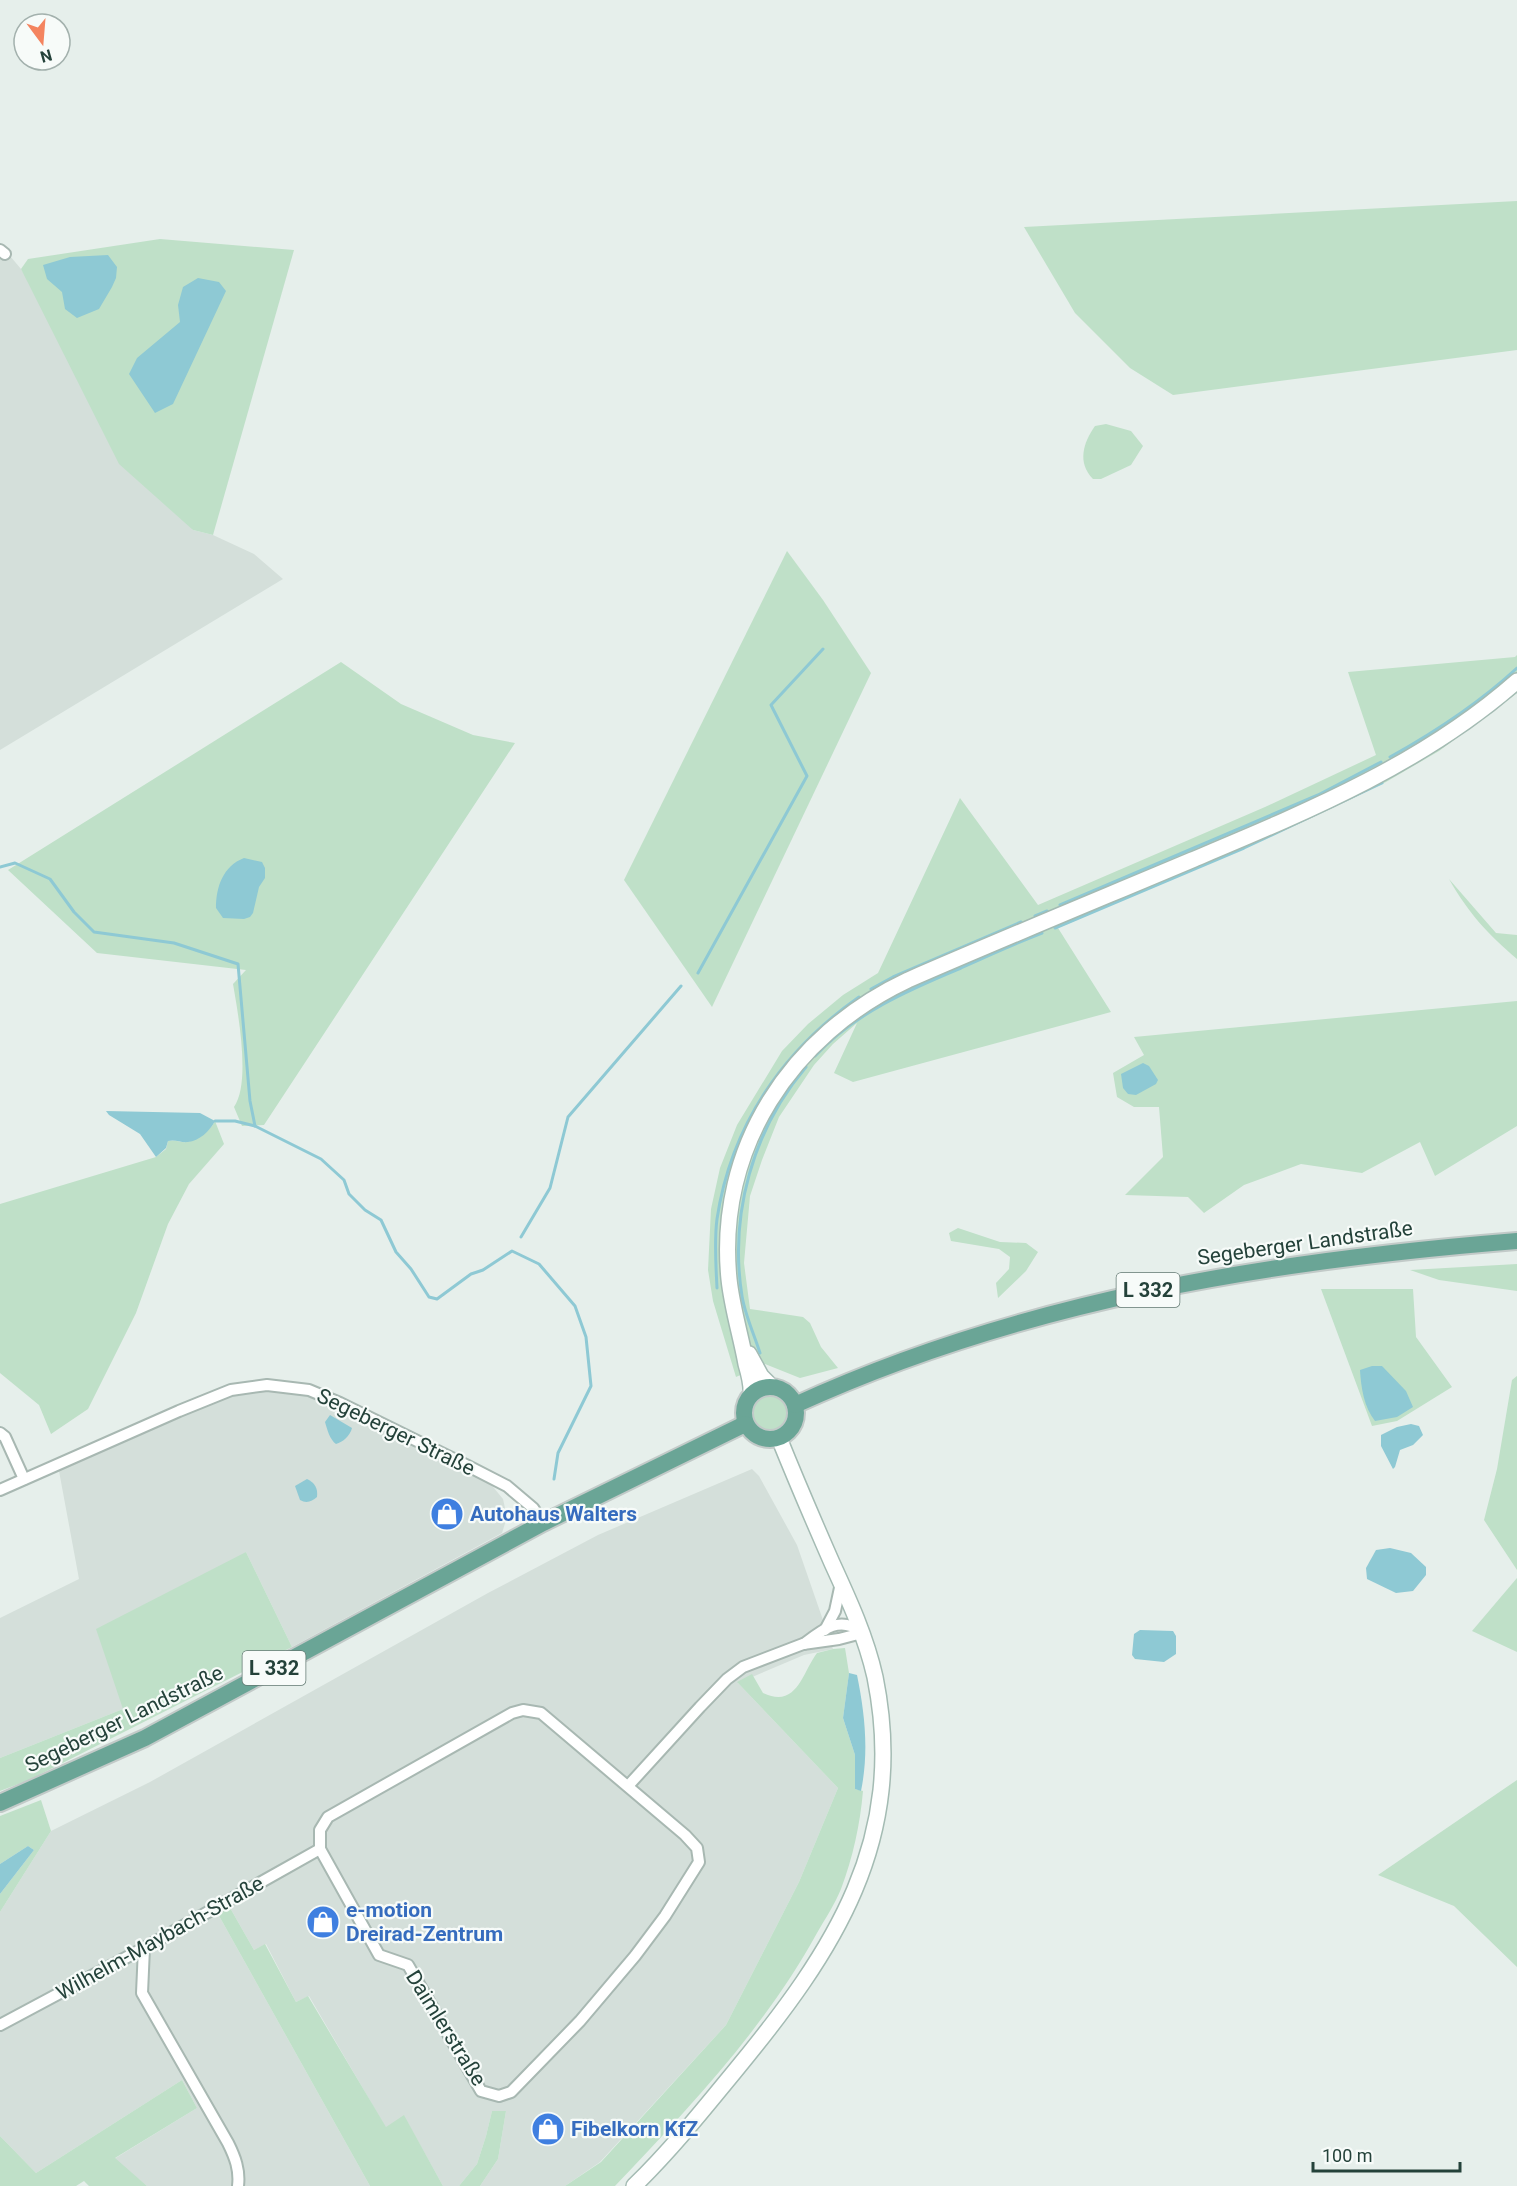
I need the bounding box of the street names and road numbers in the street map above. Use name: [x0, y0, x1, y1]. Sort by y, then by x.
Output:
street label: Segeberger Landstraße: [1196, 1216, 1414, 1270]
road number: L 332: [1116, 1273, 1180, 1307]
street label: Segeberger Straße: [313, 1383, 479, 1481]
road number: L 332: [242, 1651, 306, 1685]
street label: Segeberger Landstraße: [21, 1661, 227, 1777]
street label: Wilhelm-Maybach-Straße: [52, 1871, 268, 2005]
street label: Daimlerstraße: [401, 1966, 491, 2090]

